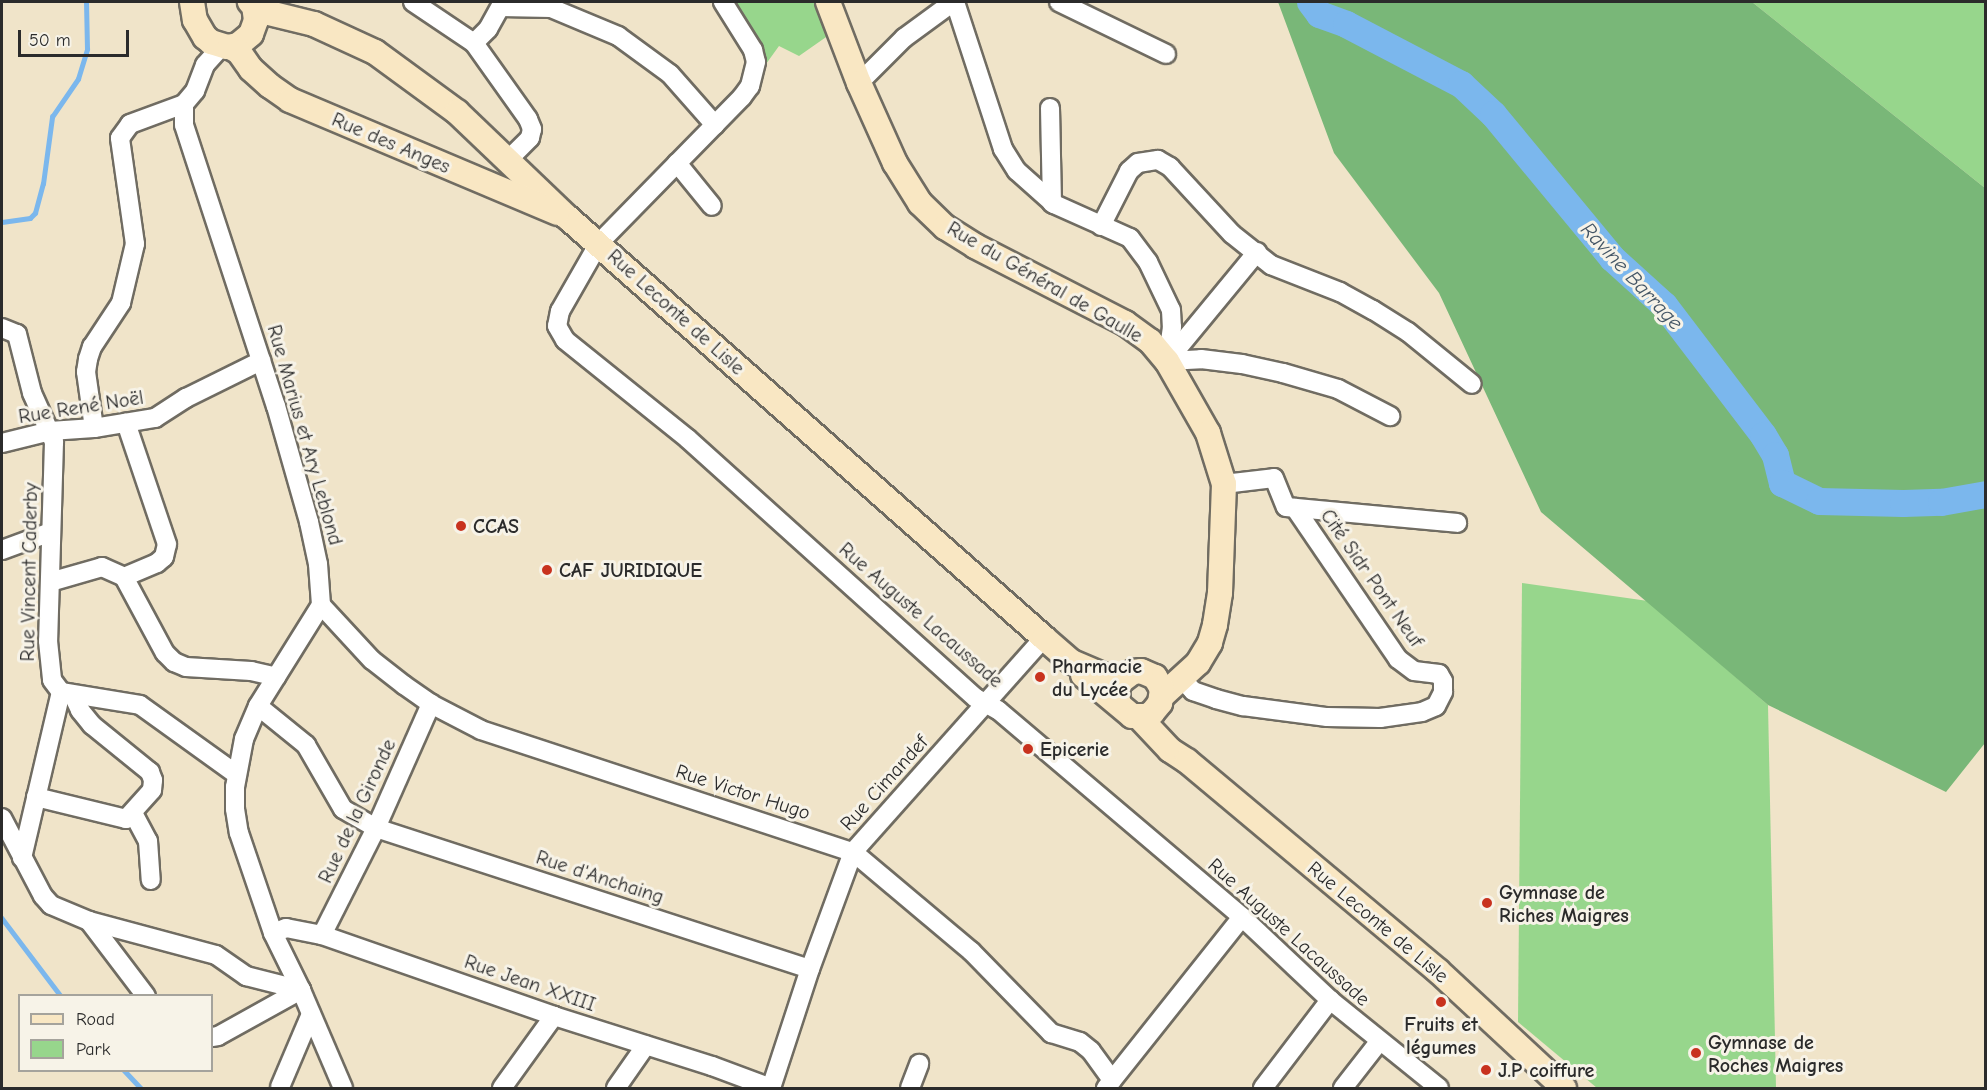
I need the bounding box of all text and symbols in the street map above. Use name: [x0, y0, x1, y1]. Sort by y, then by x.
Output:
scale bar: [21, 18, 132, 56]
text: 50 m: [29, 30, 71, 51]
street label: Rue des Anges: [328, 107, 454, 179]
street label: Rue du Général de Gaulle: [943, 216, 1147, 348]
water label: Ravine Barrage: [1576, 217, 1688, 335]
street label: Rue Leconte de Lisle: [602, 244, 750, 380]
street label: Rue Marius et Ary Leblond: [262, 322, 348, 548]
street label: Rue René Noël: [17, 385, 145, 429]
street label: Rue Vincent Caderby: [15, 482, 43, 662]
street label: Cité Sidr Pont Neuf: [1315, 504, 1429, 652]
place label: CCAS: [473, 514, 519, 538]
marker: CCAS: [454, 519, 468, 533]
street label: Rue Auguste Lacaussade: [834, 537, 1008, 693]
place label: CAF JURIDIQUE: [559, 558, 702, 582]
marker: CAF JURIDIQUE: [540, 563, 554, 577]
place label: Pharmacie du Lycée: [1052, 654, 1142, 701]
marker: Pharmacie du Lycée: [1033, 670, 1047, 684]
street label: Rue Cimandef: [835, 730, 933, 836]
street label: Rue de la Gironde: [313, 735, 401, 887]
place label: Epicerie: [1040, 737, 1109, 761]
marker: Epicerie: [1021, 742, 1035, 756]
street label: Rue Victor Hugo: [673, 759, 813, 825]
street label: Rue d'Anchaing: [533, 845, 667, 909]
street label: Rue Auguste Lacaussade: [1203, 853, 1375, 1011]
street label: Rue Leconte de Lisle: [1303, 856, 1453, 988]
place label: Gymnase de Riches Maigres: [1499, 880, 1629, 927]
marker: Gymnase de Riches Maigres: [1480, 896, 1494, 910]
street label: Rue Jean XXIII: [461, 949, 599, 1017]
legend: [18, 994, 213, 1072]
marker: Fruits et légumes: [1434, 995, 1448, 1009]
text: Road: [76, 1009, 115, 1030]
place label: Fruits et légumes: [1404, 1012, 1478, 1059]
place label: Gymnase de Roches Maigres: [1708, 1030, 1843, 1077]
text: Park: [76, 1039, 110, 1060]
marker: Gymnase de Roches Maigres: [1689, 1046, 1703, 1060]
place label: J.P coiffure: [1498, 1058, 1594, 1082]
marker: J.P coiffure: [1479, 1063, 1493, 1077]

